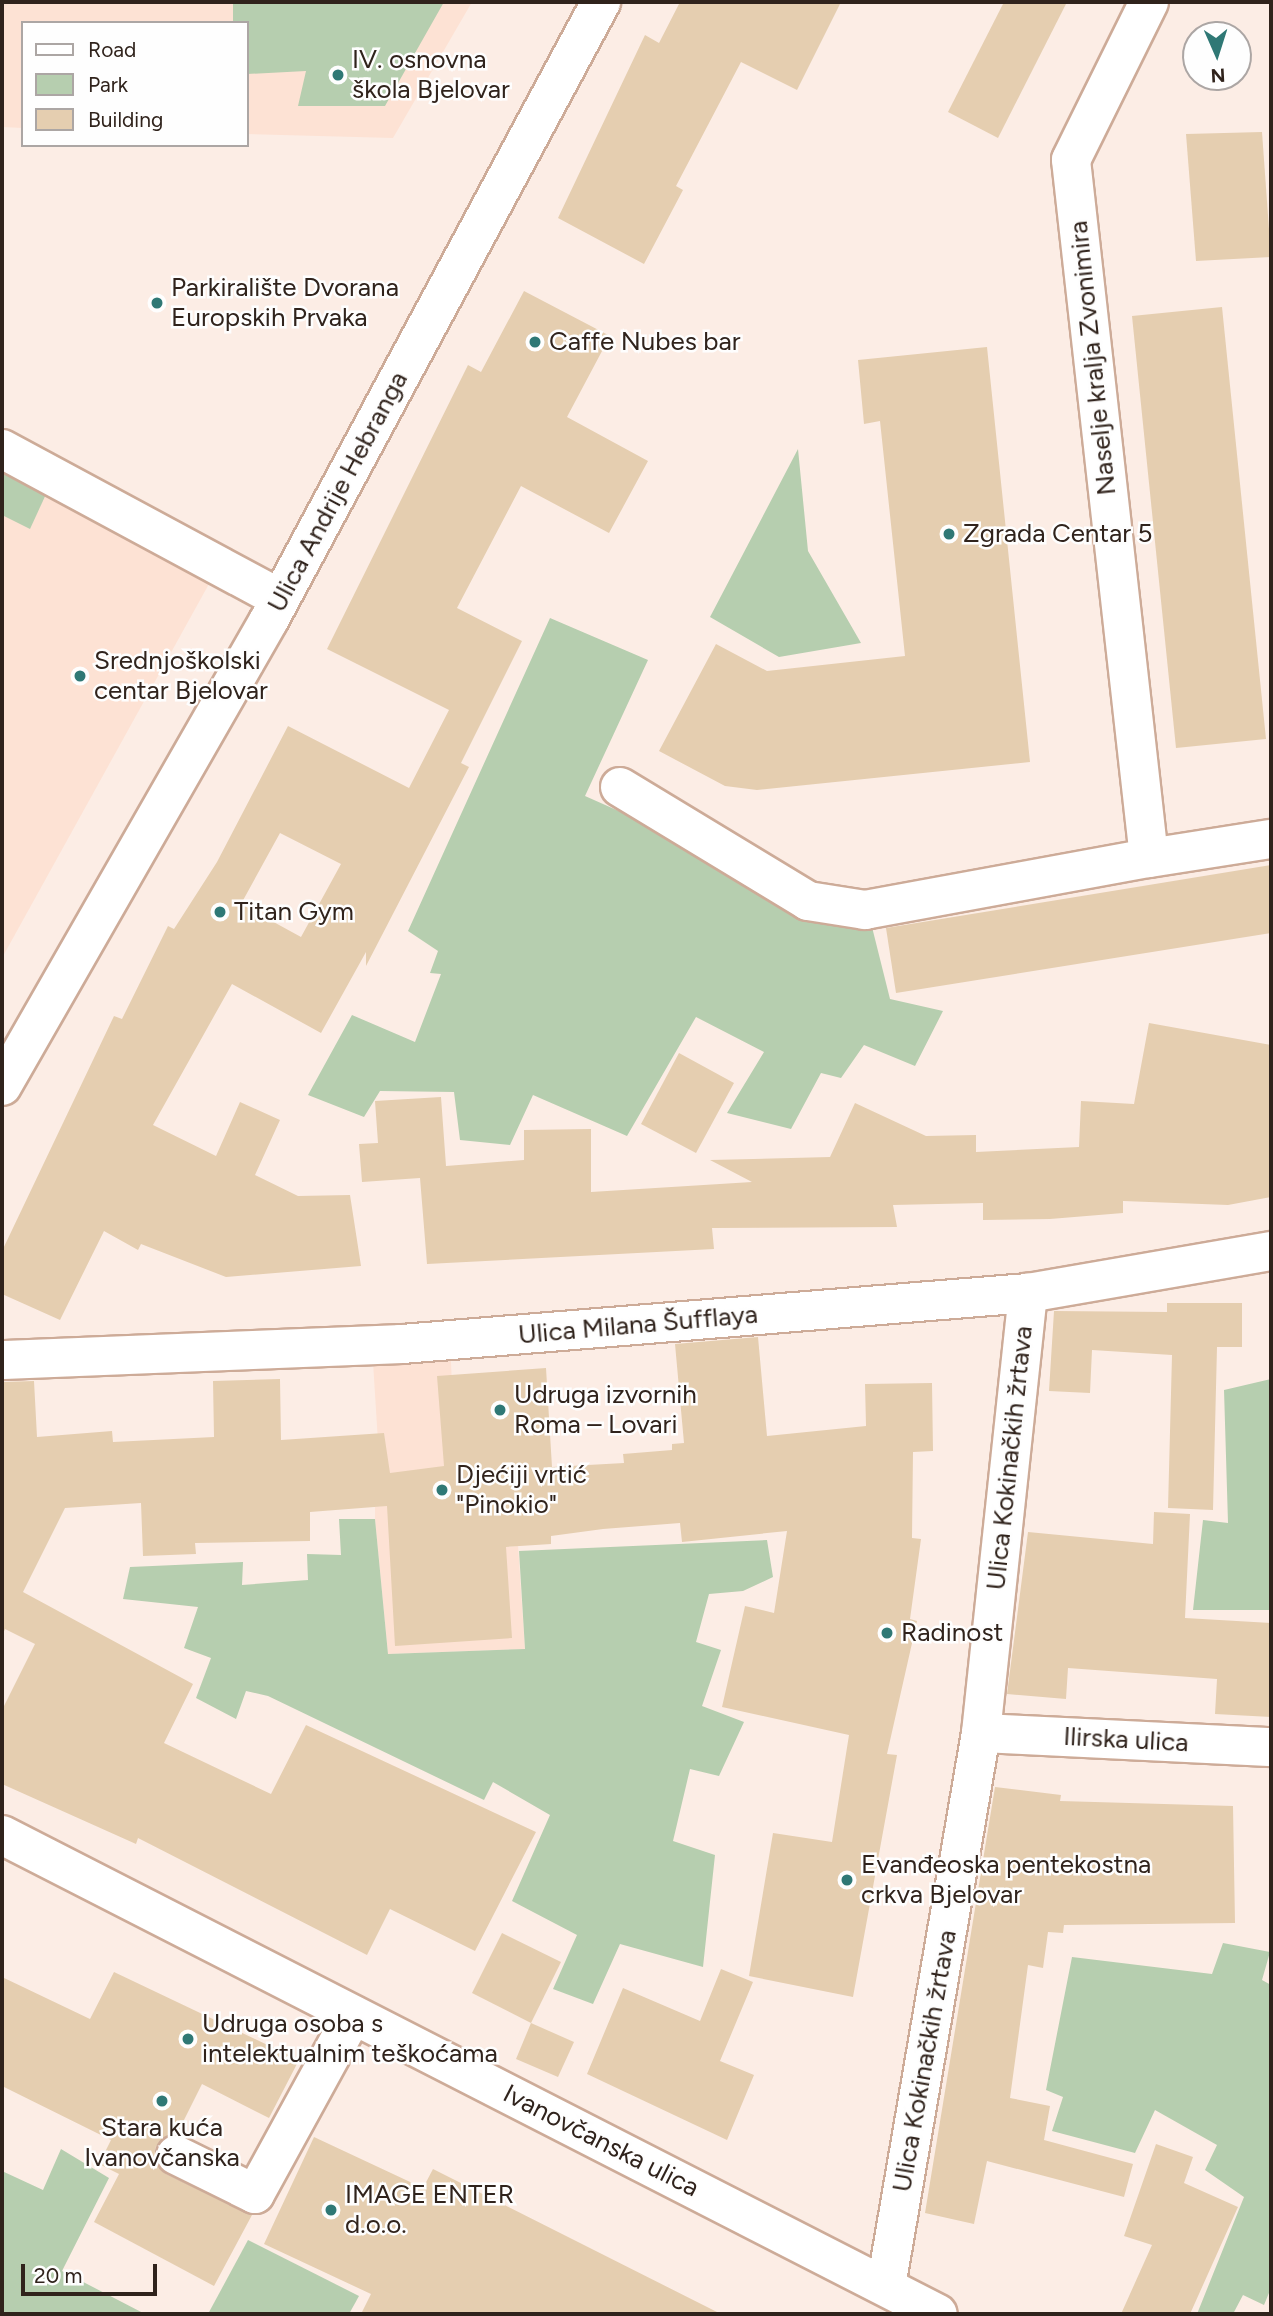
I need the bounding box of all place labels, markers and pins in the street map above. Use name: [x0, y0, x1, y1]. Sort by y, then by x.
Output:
place label: IV. osnovna škola Bjelovar: [352, 44, 510, 106]
marker: IV. osnovna škola Bjelovar: [330, 67, 346, 83]
place label: Parkiralište Dvorana Europskih Prvaka: [171, 272, 399, 334]
marker: Parkiralište Dvorana Europskih Prvaka: [149, 295, 165, 311]
place label: Caffe Nubes bar: [549, 326, 741, 358]
marker: Caffe Nubes bar: [527, 334, 543, 350]
place label: Zgrada Centar 5: [963, 518, 1153, 550]
marker: Zgrada Centar 5: [941, 526, 957, 542]
place label: Srednjoškolski centar Bjelovar: [94, 645, 268, 706]
marker: Srednjoškolski centar Bjelovar: [72, 668, 88, 684]
place label: Titan Gym: [234, 896, 354, 928]
marker: Titan Gym: [212, 904, 228, 920]
place label: Udruga izvornih Roma – Lovari: [514, 1379, 697, 1440]
marker: Udruga izvornih Roma – Lovari: [492, 1402, 508, 1418]
place label: Djećiji vrtić "Pinokio": [456, 1459, 587, 1520]
marker: Djećiji vrtić "Pinokio": [434, 1482, 450, 1498]
place label: Radinost: [901, 1617, 1003, 1649]
marker: Radinost: [879, 1625, 895, 1641]
place label: Evanđeoska pentekostna crkva Bjelovar: [861, 1849, 1151, 1910]
marker: Evanđeoska pentekostna crkva Bjelovar: [839, 1872, 855, 1888]
place label: Udruga osoba s intelektualnim teškoćama: [202, 2008, 498, 2070]
marker: Udruga osoba s intelektualnim teškoćama: [180, 2031, 196, 2047]
marker: Stara kuća Ivanovčanska: [154, 2093, 170, 2109]
place label: Stara kuća Ivanovčanska: [84, 2112, 240, 2174]
place label: IMAGE ENTER d.o.o.: [345, 2179, 514, 2240]
marker: IMAGE ENTER d.o.o.: [323, 2202, 339, 2218]

